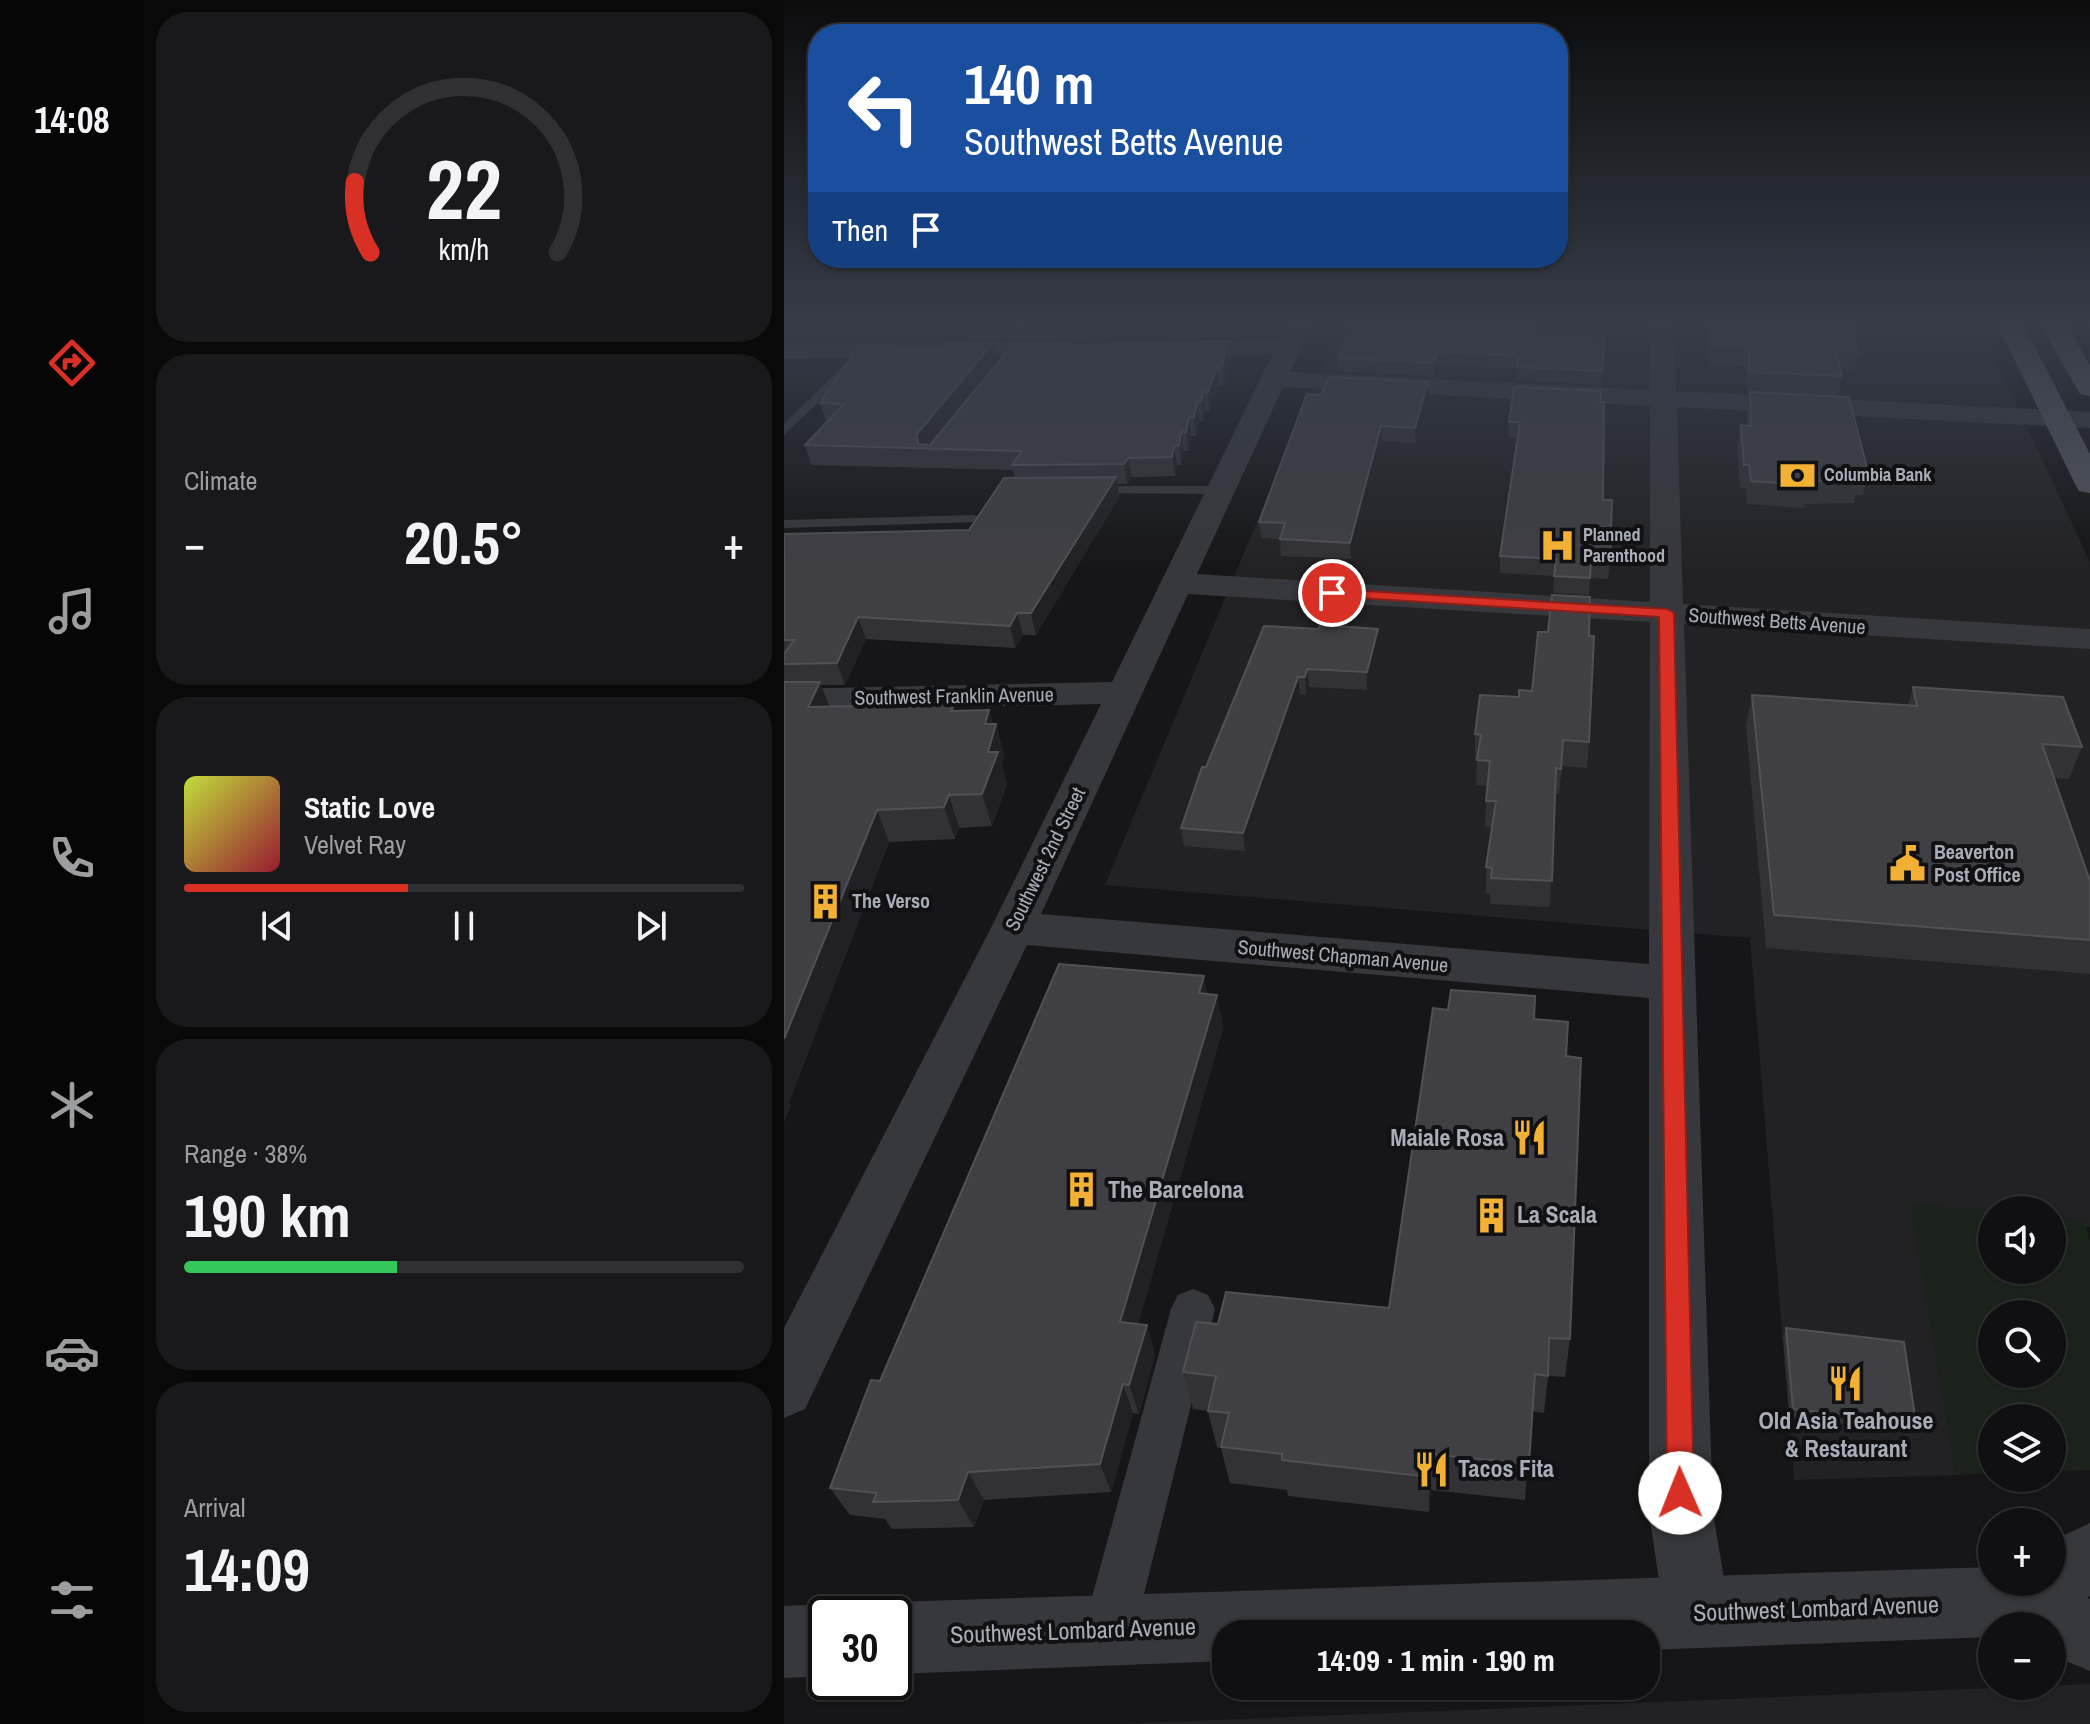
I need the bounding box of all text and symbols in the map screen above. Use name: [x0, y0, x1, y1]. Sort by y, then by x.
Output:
text: 140 m: [964, 46, 1094, 121]
icon: left: [832, 56, 936, 160]
text: 14:08: [34, 96, 110, 144]
text: Southwest Betts Avenue: [964, 118, 1284, 166]
text: 22: [426, 133, 502, 245]
icon: arrive: [904, 208, 948, 252]
text: Then: [832, 210, 888, 250]
text: km/h: [439, 230, 489, 269]
icon: directions: [44, 335, 100, 391]
bank icon: Columbia Bank: [1779, 456, 1817, 494]
place label: Columbia Bank: [1824, 462, 1932, 487]
text: Climate: [184, 463, 257, 498]
text: 20.5°: [404, 502, 524, 583]
text: −: [184, 513, 205, 573]
text: +: [723, 513, 744, 573]
place label: Planned Parenthood: [1583, 522, 1665, 568]
hospital icon: Planned Parenthood: [1538, 526, 1576, 564]
pin: [1298, 559, 1366, 627]
icon: arrive: [1310, 571, 1354, 615]
icon: music: [44, 583, 100, 639]
street label: Southwest Betts Avenue: [1688, 601, 1867, 640]
street label: Southwest Franklin Avenue: [854, 680, 1054, 711]
street label: Southwest 2nd Street: [998, 782, 1091, 935]
text: Static Love: [304, 787, 435, 827]
text: Velvet Ray: [304, 827, 406, 862]
icon: phone: [44, 830, 100, 886]
place label: Beaverton Post Office: [1934, 838, 2021, 888]
public building icon: Beaverton Post Office: [1889, 844, 1927, 882]
building icon: The Verso: [807, 882, 845, 920]
place label: The Verso: [852, 887, 930, 914]
icon: previous: [255, 904, 299, 948]
icon: pause: [442, 904, 486, 948]
icon: next: [629, 904, 673, 948]
street label: Southwest Chapman Avenue: [1237, 933, 1449, 978]
icon: climate: [44, 1077, 100, 1133]
restaurant icon: Maiale Rosa: [1511, 1119, 1549, 1157]
place label: Maiale Rosa: [1390, 1121, 1504, 1153]
text: Range · 38%: [184, 1136, 307, 1171]
building icon: The Barcelona: [1063, 1171, 1101, 1209]
place label: The Barcelona: [1108, 1173, 1244, 1205]
text: 190 km: [184, 1175, 351, 1256]
building icon: La Scala: [1472, 1196, 1510, 1234]
map controls: [1978, 1196, 2066, 1700]
button: sound: [1978, 1196, 2066, 1284]
place label: La Scala: [1517, 1198, 1597, 1230]
button: search: [1978, 1300, 2066, 1388]
icon: car: [44, 1325, 100, 1381]
restaurant icon: Old Asia Teahouse & Restaurant: [1827, 1365, 1865, 1403]
place label: Old Asia Teahouse & Restaurant: [1758, 1404, 1934, 1464]
button: layers: [1978, 1404, 2066, 1492]
restaurant icon: Tacos Fita: [1413, 1450, 1451, 1488]
position arrow: [1638, 1451, 1722, 1535]
place label: Tacos Fita: [1458, 1452, 1554, 1484]
text: Arrival: [184, 1490, 246, 1525]
button: +: [1978, 1508, 2066, 1596]
text: 14:09: [184, 1529, 310, 1610]
icon: filters: [44, 1572, 100, 1628]
street label: Southwest Lombard Avenue: [1693, 1588, 1939, 1628]
speed limit sign: 30: [808, 1596, 912, 1700]
street label: Southwest Lombard Avenue: [950, 1610, 1196, 1650]
button: −: [1978, 1612, 2066, 1700]
text: 14:09 · 1 min · 190 m: [1317, 1640, 1555, 1680]

